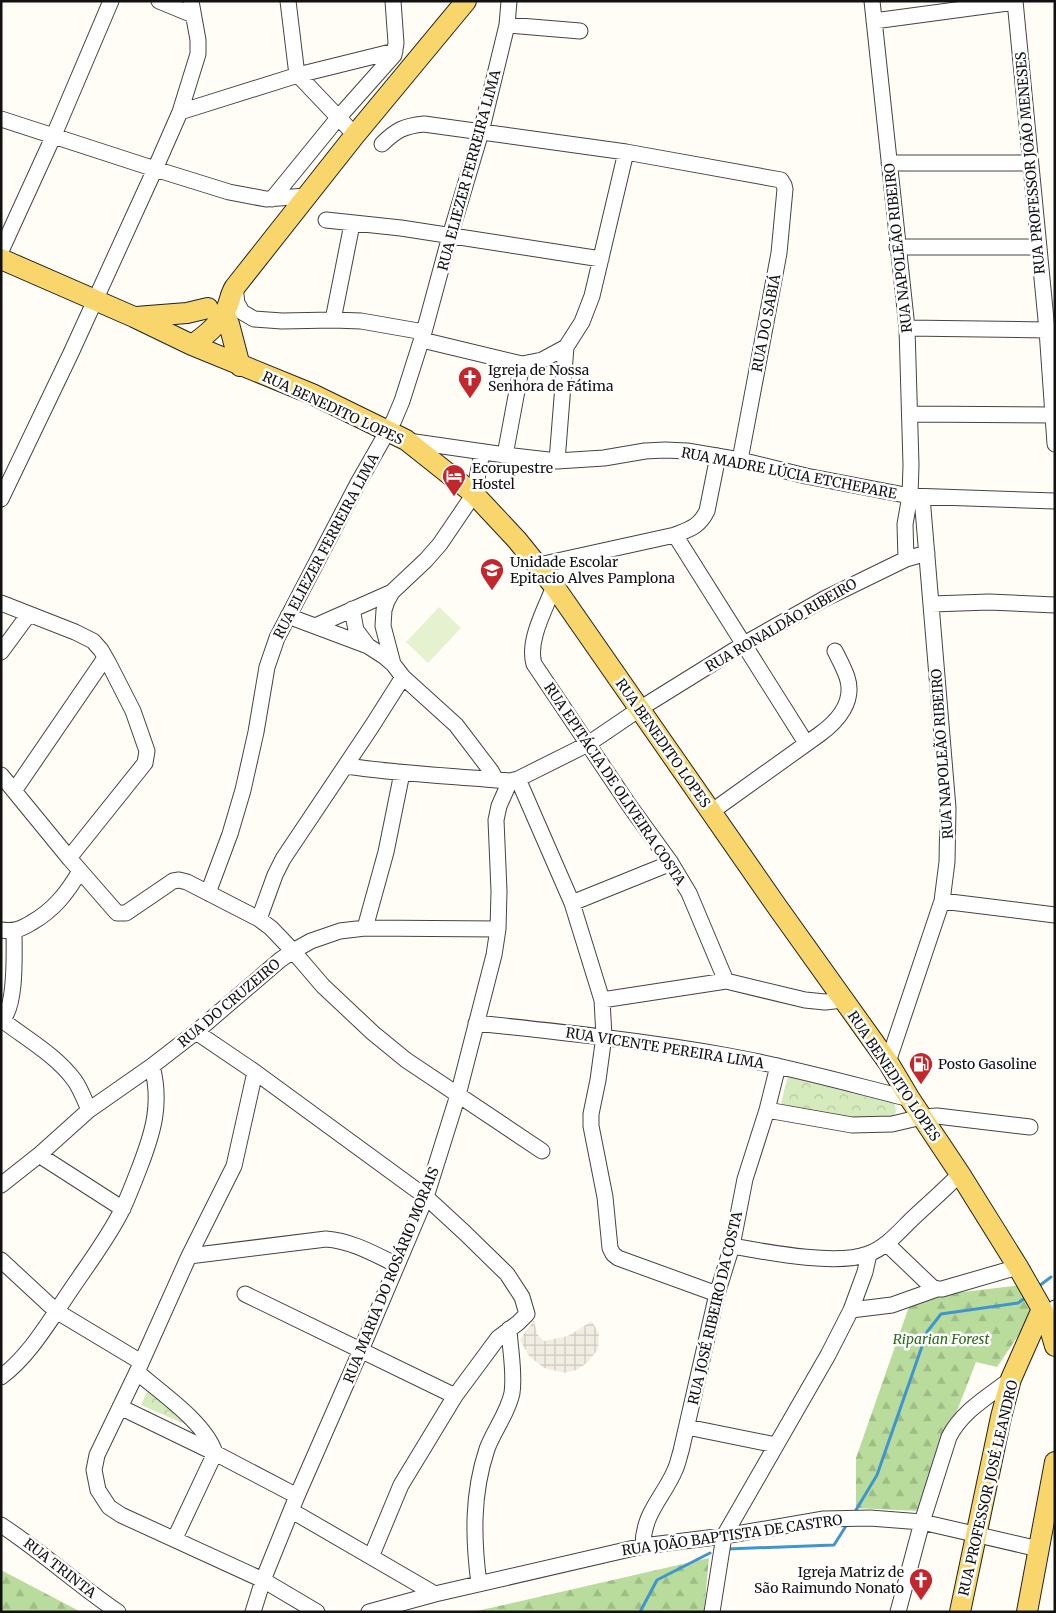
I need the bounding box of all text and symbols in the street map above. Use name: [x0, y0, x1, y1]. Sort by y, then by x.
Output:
street label: RUA PROFESSOR JOÃO MENESES: [1011, 51, 1049, 275]
street label: RUA ELIEZER FERREIRA LIMA: [433, 67, 505, 272]
street label: RUA NAPOLEÃO RIBEIRO: [880, 162, 916, 334]
street label: RUA DO SABIÁ: [748, 272, 784, 373]
place label: Igreja de Nossa Senhora de Fátima: [488, 361, 614, 395]
church icon: Igreja de Nossa Senhora de Fátima: [457, 365, 483, 399]
street label: RUA BENEDITO LOPES: [260, 367, 406, 449]
street label: RUA MADRE LÚCIA ETCHEPARE: [680, 443, 898, 503]
street label: RUA ELIEZER FERREIRA LIMA: [269, 450, 383, 642]
place label: Ecorupestre Hostel: [472, 459, 553, 493]
hotel icon: Ecorupestre Hostel: [441, 463, 467, 497]
place label: Unidade Escolar Epitacio Alves Pamplona: [510, 553, 676, 587]
school or university icon: Unidade Escolar Epitacio Alves Pamplona: [479, 557, 505, 591]
street label: RUA RONALDÃO RIBEIRO: [702, 574, 860, 676]
street label: RUA NAPOLEÃO RIBEIRO: [927, 668, 957, 840]
street label: RUA BENEDITO LOPES: [612, 675, 714, 811]
street label: RUA EPITÁCIA DE OLIVEIRA COSTA: [540, 679, 690, 889]
street label: RUA DO CRUZEIRO: [174, 955, 284, 1051]
street label: RUA BENEDITO LOPES: [844, 1007, 944, 1145]
street label: RUA VICENTE PEREIRA LIMA: [564, 1023, 766, 1073]
fuel station icon: Posto Gasoline: [908, 1051, 934, 1085]
place label: Posto Gasoline: [938, 1055, 1037, 1073]
street label: RUA MARIA DO ROSÁRIO MORAIS: [339, 1164, 443, 1386]
street label: RUA JOSÉ RIBEIRO DA COSTA: [684, 1209, 746, 1406]
park label: Riparian Forest: [893, 1330, 989, 1348]
street label: RUA PROFESSOR JOSÉ LEANDRO: [954, 1378, 1022, 1598]
street label: RUA JOÃO BAPTISTA DE CASTRO: [620, 1511, 844, 1559]
street label: RUA TRINTA: [20, 1534, 100, 1602]
place label: Igreja Matriz de São Raimundo Nonato: [754, 1563, 904, 1597]
church icon: Igreja Matriz de São Raimundo Nonato: [908, 1567, 934, 1601]

